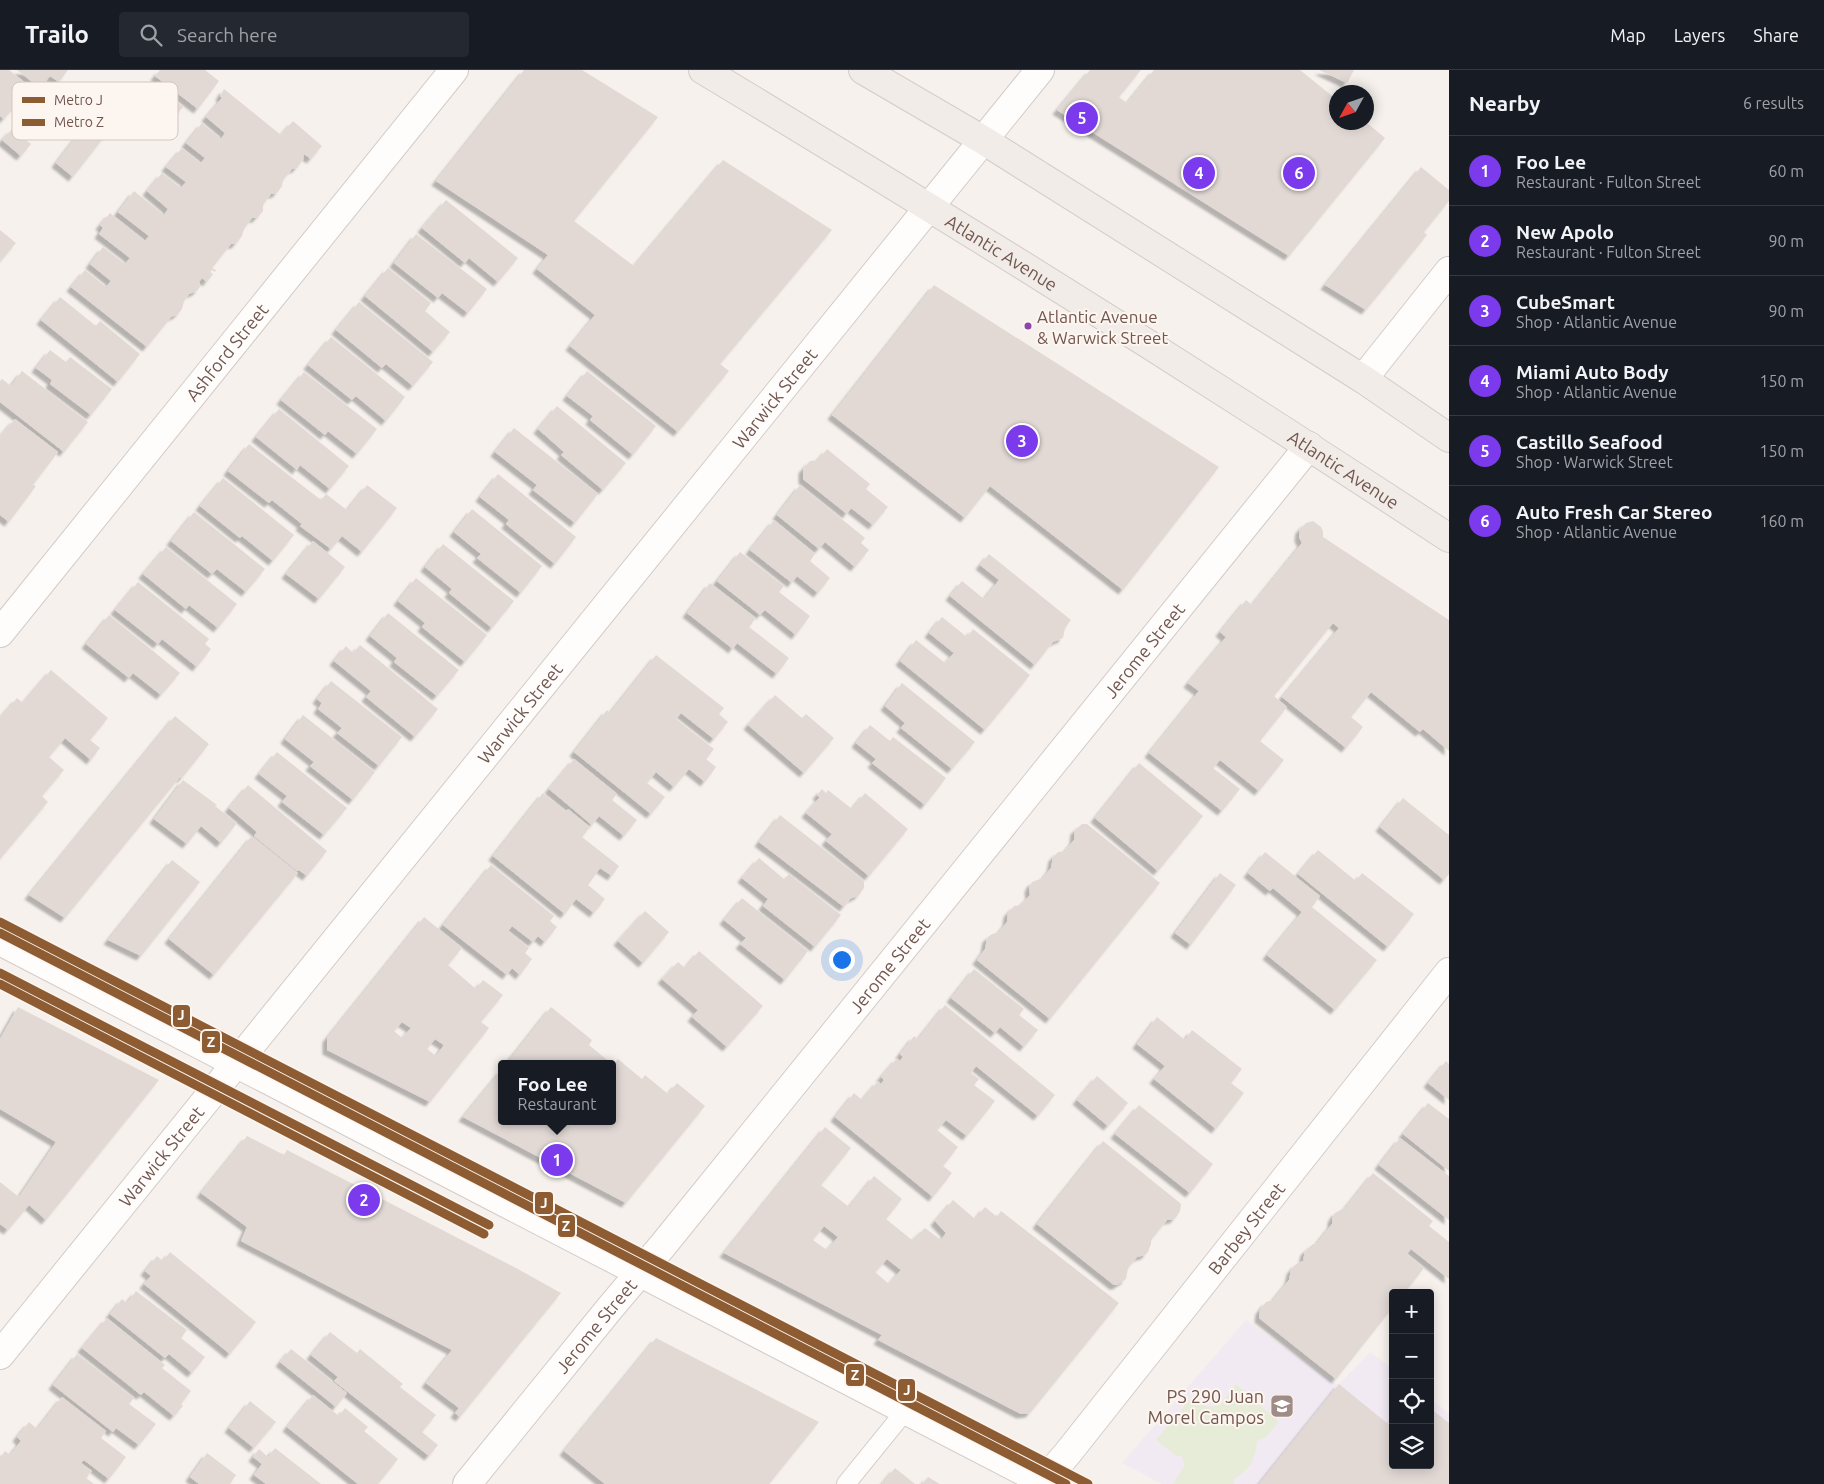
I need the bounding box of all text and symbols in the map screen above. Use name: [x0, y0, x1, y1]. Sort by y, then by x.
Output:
search box: [119, 12, 469, 57]
text: Trailo: [25, 21, 89, 48]
icon: search: [137, 21, 165, 49]
text: Search here: [177, 24, 278, 46]
text: Map: [1610, 25, 1646, 45]
text: Layers: [1674, 25, 1725, 45]
text: Share: [1753, 25, 1799, 45]
legend: [12, 82, 178, 140]
north arrow: [1329, 85, 1374, 130]
text: Nearby: [1469, 91, 1540, 115]
text: Metro J: [54, 92, 103, 108]
text: 6 results: [1743, 94, 1804, 112]
pin: 5: [1066, 99, 1098, 137]
text: Metro Z: [54, 114, 104, 130]
text: Foo Lee: [1516, 151, 1586, 173]
pin: 4: [1183, 154, 1215, 192]
pin: 6: [1283, 154, 1315, 192]
text: 1: [1480, 162, 1490, 180]
text: 60 m: [1768, 162, 1804, 180]
text: Restaurant · Fulton Street: [1516, 173, 1701, 191]
street label: Atlantic Avenue: [942, 210, 1061, 295]
text: New Apolo: [1516, 221, 1614, 243]
text: 2: [1480, 232, 1490, 250]
text: 90 m: [1768, 232, 1804, 250]
text: Restaurant · Fulton Street: [1516, 243, 1701, 261]
text: CubeSmart: [1516, 291, 1615, 313]
street label: Ashford Street: [181, 299, 272, 405]
text: 3: [1480, 302, 1490, 320]
text: 90 m: [1768, 302, 1804, 320]
place label: Atlantic Avenue & Warwick Street: [1037, 307, 1168, 347]
text: Shop · Atlantic Avenue: [1516, 313, 1677, 331]
marker: Atlantic Avenue & Warwick Street: [1023, 321, 1033, 331]
street label: Warwick Street: [728, 344, 821, 452]
text: Miami Auto Body: [1516, 361, 1669, 383]
text: 4: [1480, 372, 1490, 390]
text: 150 m: [1759, 372, 1804, 390]
text: Shop · Atlantic Avenue: [1516, 383, 1677, 401]
pin: 3: [1006, 422, 1038, 460]
street label: Atlantic Avenue: [1285, 426, 1403, 512]
text: Castillo Seafood: [1516, 431, 1663, 453]
text: 5: [1480, 442, 1490, 460]
text: 150 m: [1759, 442, 1804, 460]
text: Shop · Warwick Street: [1516, 453, 1673, 471]
text: Auto Fresh Car Stereo: [1516, 501, 1712, 523]
text: 6: [1480, 512, 1490, 530]
text: 160 m: [1759, 512, 1804, 530]
text: Shop · Atlantic Avenue: [1516, 523, 1677, 541]
street label: Jerome Street: [1100, 599, 1188, 702]
street label: Warwick Street: [473, 659, 566, 767]
street label: Jerome Street: [845, 914, 934, 1017]
your location: [829, 947, 855, 973]
line badge: J: [172, 1004, 191, 1028]
text: J: [177, 1007, 185, 1023]
line badge: Z: [201, 1030, 221, 1054]
text: Z: [207, 1034, 215, 1050]
popup: [498, 1060, 616, 1125]
text: Foo Lee: [517, 1073, 588, 1095]
text: Restaurant: [517, 1095, 597, 1113]
street label: Warwick Street: [115, 1102, 208, 1210]
pin: 1: [541, 1141, 573, 1179]
street label: Barbey Street: [1204, 1178, 1288, 1278]
pin: 2: [348, 1181, 380, 1219]
line badge: J: [534, 1191, 554, 1215]
text: J: [540, 1195, 548, 1211]
line badge: Z: [557, 1214, 576, 1238]
text: Z: [562, 1218, 570, 1234]
street label: Jerome Street: [551, 1275, 640, 1377]
map controls: [1389, 1289, 1434, 1469]
button: +: [1389, 1289, 1434, 1334]
button: −: [1389, 1334, 1434, 1379]
line badge: Z: [845, 1363, 865, 1387]
text: Z: [851, 1367, 859, 1383]
line badge: J: [897, 1378, 916, 1402]
button: locate: [1389, 1379, 1434, 1424]
text: J: [903, 1382, 911, 1398]
place label: PS 290 Juan Morel Campos: [1148, 1386, 1264, 1427]
school or university icon: PS 290 Juan Morel Campos: [1269, 1393, 1295, 1419]
button: layers: [1389, 1424, 1434, 1469]

